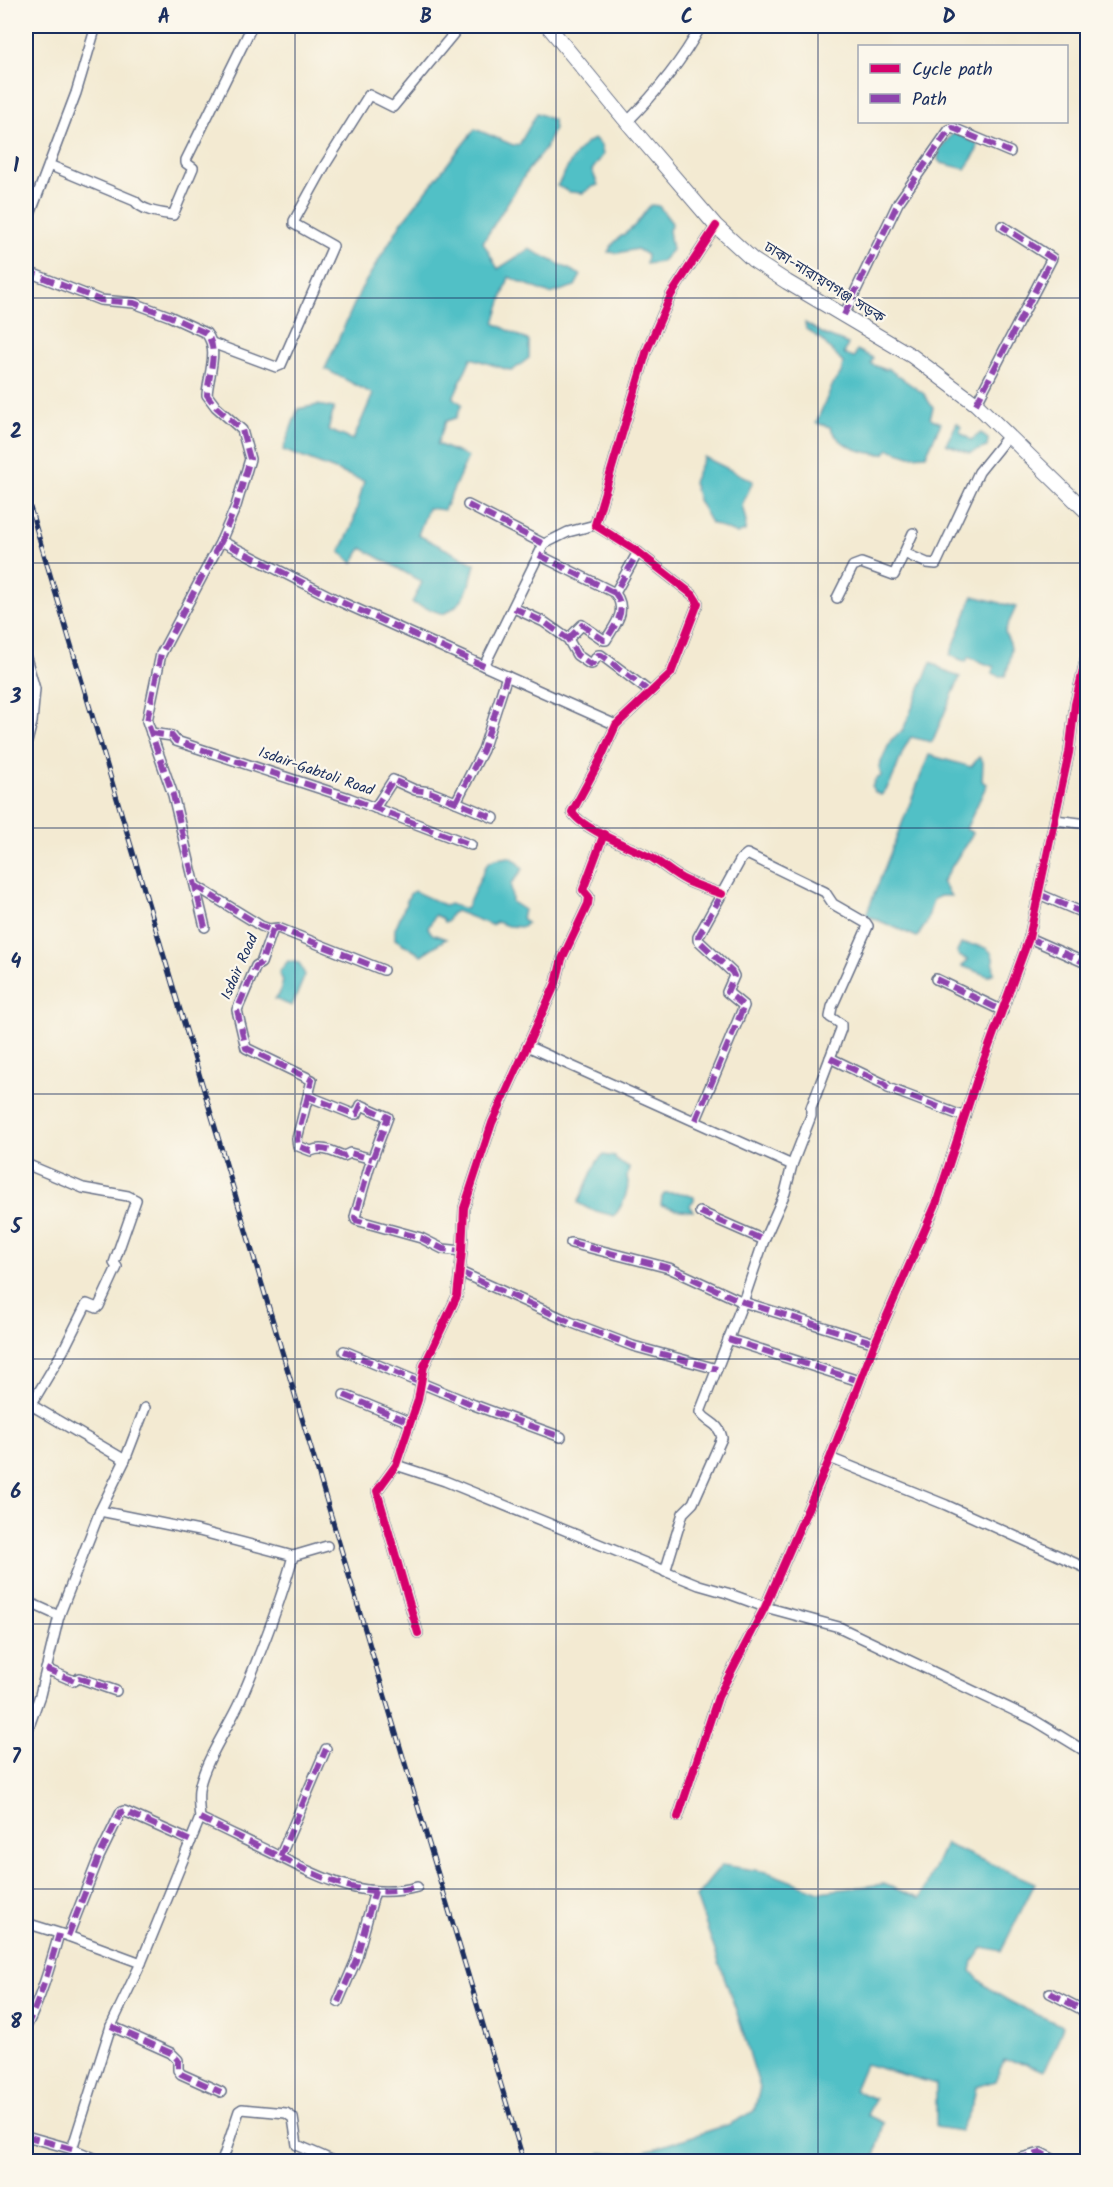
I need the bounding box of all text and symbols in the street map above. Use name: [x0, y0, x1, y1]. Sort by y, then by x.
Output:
text: A: [158, 2, 170, 34]
text: B: [420, 2, 432, 34]
text: C: [681, 2, 693, 34]
text: D: [942, 2, 956, 34]
legend: [858, 45, 1068, 123]
text: Cycle path: [912, 56, 993, 85]
text: Path: [912, 86, 947, 115]
text: 1: [13, 151, 19, 183]
street label: ঢাকা-নারায়ণগঞ্জ সড়ক: [758, 235, 890, 331]
text: 2: [10, 417, 22, 449]
text: 3: [10, 682, 22, 714]
street label: Isdair-Gabtoli Road: [255, 741, 378, 803]
street label: Isdair Road: [215, 930, 265, 1004]
text: 4: [11, 947, 22, 979]
text: 5: [10, 1212, 23, 1244]
text: 6: [11, 1477, 22, 1509]
text: 7: [11, 1742, 21, 1774]
text: 8: [10, 2007, 22, 2039]

